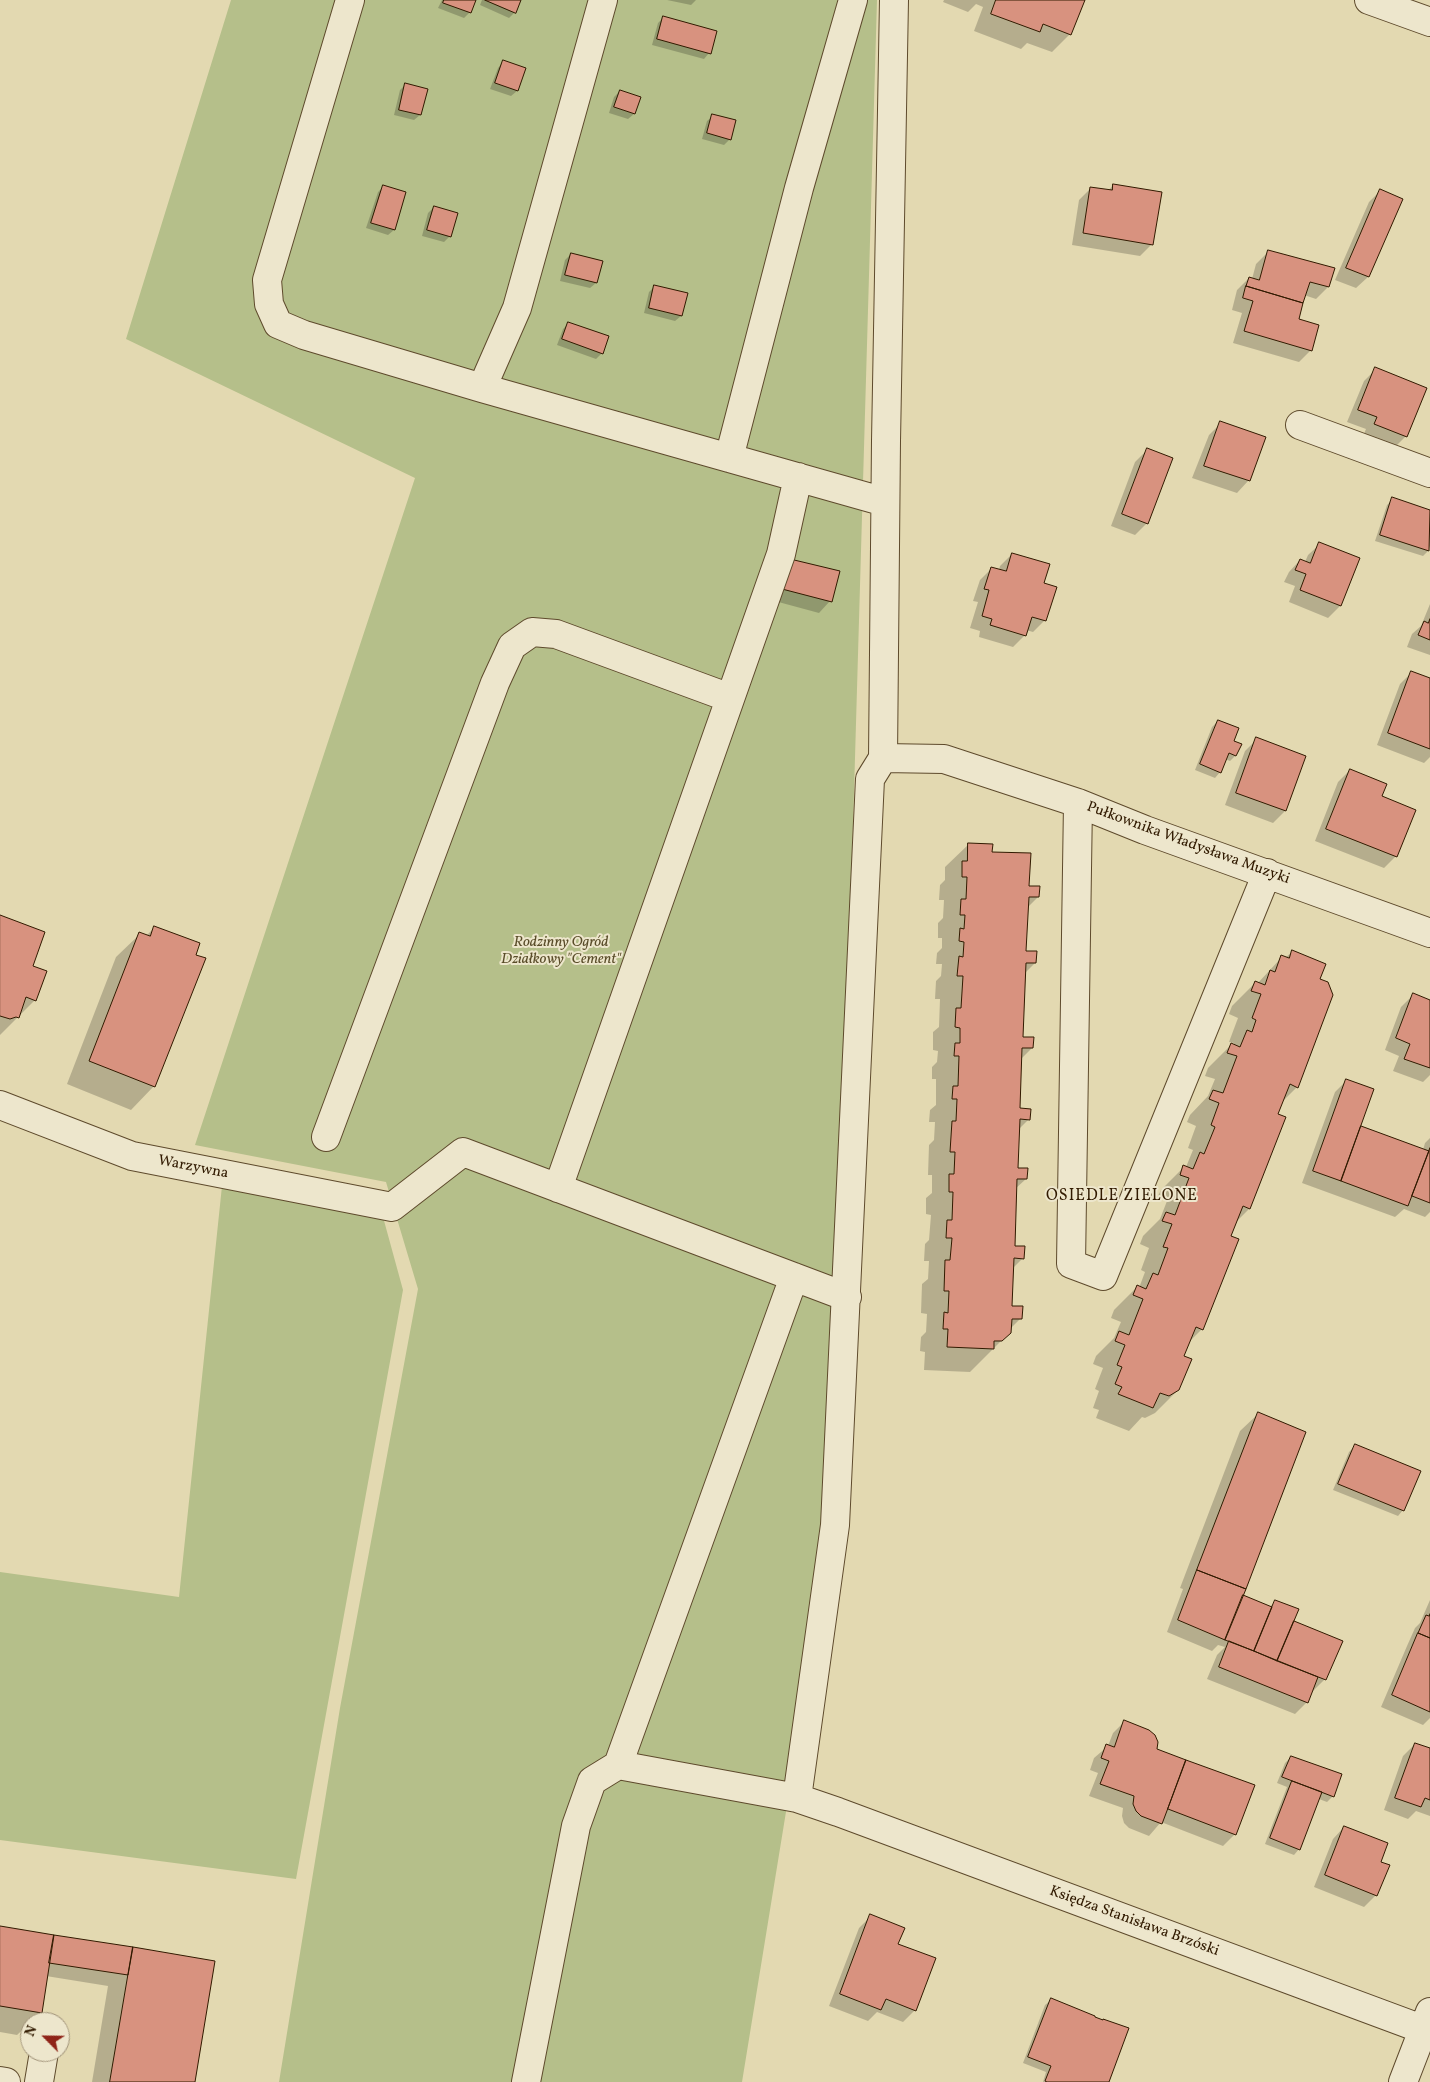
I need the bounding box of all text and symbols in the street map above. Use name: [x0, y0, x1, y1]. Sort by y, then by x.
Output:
street label: Pułkownika Władysława Muzyki: [1084, 799, 1292, 889]
park label: Rodzinny Ogród Działkowy "Cement": [501, 934, 621, 969]
street label: Warzywna: [156, 1152, 230, 1184]
district label: OSIEDLE ZIELONE: [1044, 1187, 1200, 1207]
street label: Księdza Stanisława Brzóski: [1047, 1883, 1221, 1961]
north arrow: [20, 2012, 70, 2062]
text: N: [21, 2023, 42, 2040]

